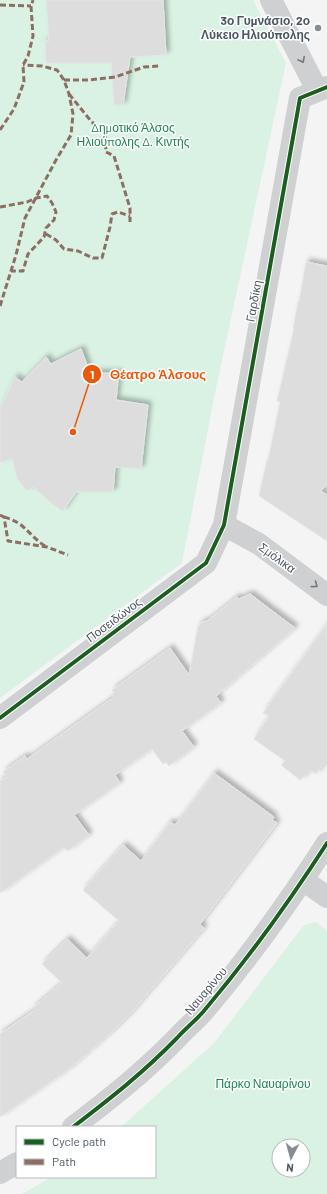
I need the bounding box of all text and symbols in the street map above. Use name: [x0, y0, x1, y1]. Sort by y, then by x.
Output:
place label: 3ο Γυμνάσιο, 2ο Λύκειο Ηλιούπολης: [201, 13, 310, 42]
marker: 3ο Γυμνάσιο, 2ο Λύκειο Ηλιούπολης: [313, 23, 323, 33]
one-way arrow: [297, 55, 305, 63]
park label: Δημοτικό Άλσος Ηλιούπολης Δ. Κιντής: [77, 120, 190, 149]
street label: Γαρδίκη: [242, 279, 265, 323]
callout: Θέατρο Άλσους: [82, 362, 214, 387]
text: Θέατρο Άλσους: [110, 366, 206, 382]
text: 1: [90, 367, 94, 381]
street label: Σμόλικα: [257, 539, 299, 575]
one-way arrow: [310, 581, 317, 588]
street label: Ποσειδώνος: [83, 594, 144, 645]
street label: Ναυαρίνου: [181, 964, 230, 1018]
park label: Πάρκο Ναυαρίνου: [215, 1076, 311, 1091]
legend: [16, 1126, 156, 1178]
text: Cycle path: [52, 1134, 106, 1148]
north arrow: [271, 1138, 311, 1178]
text: Path: [52, 1154, 76, 1168]
text: N: [286, 1162, 294, 1175]

